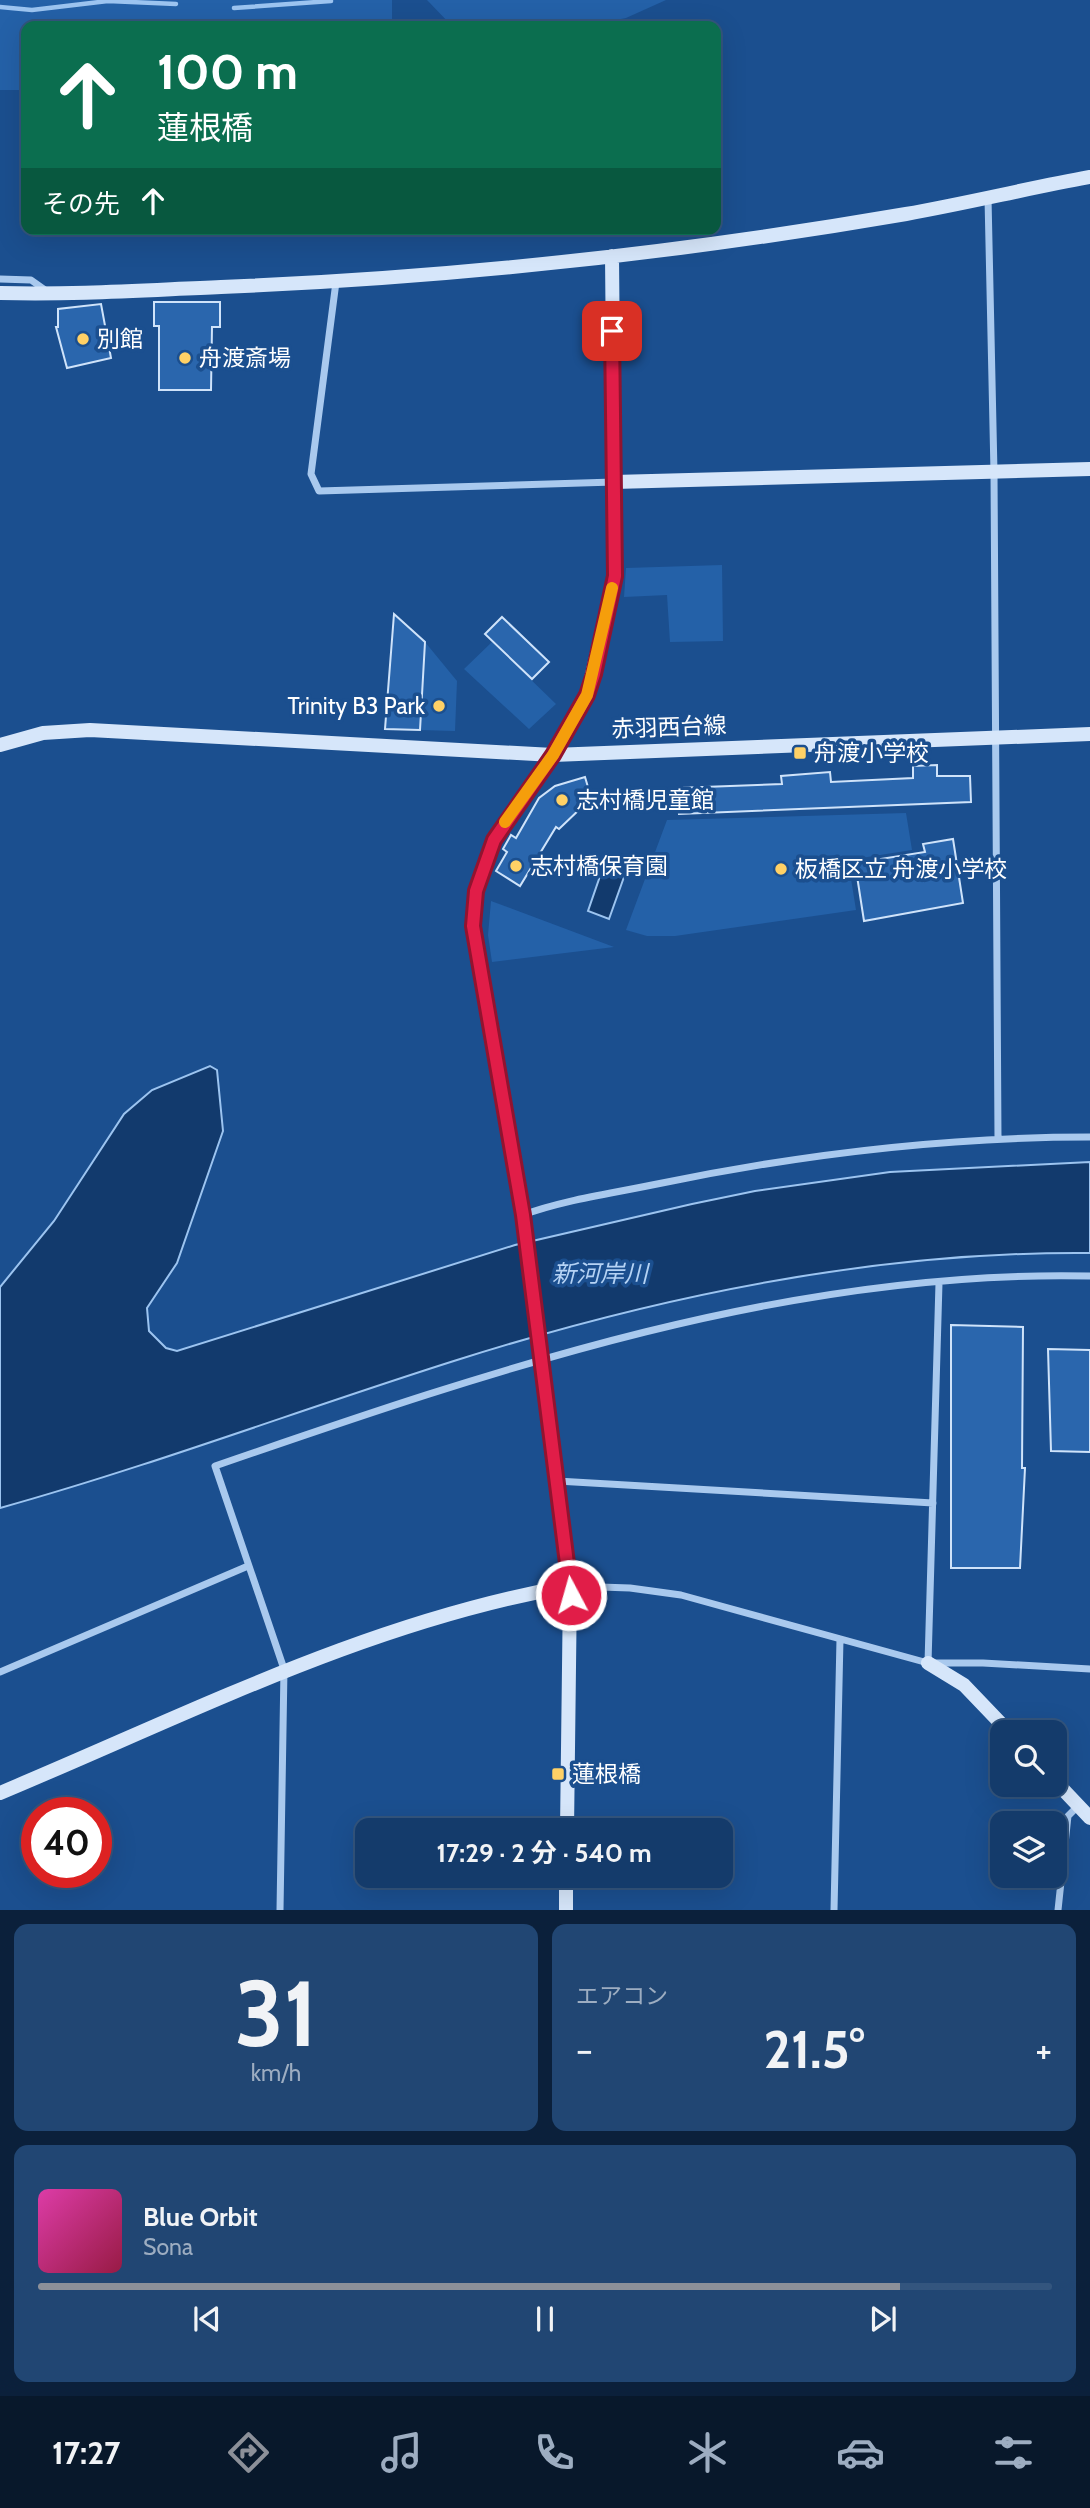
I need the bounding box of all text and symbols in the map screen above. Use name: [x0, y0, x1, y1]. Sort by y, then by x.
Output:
text: 100 m: [157, 42, 298, 101]
icon: ahead: [42, 49, 133, 140]
text: 蓮根橋: [157, 108, 253, 147]
icon: ahead: [134, 182, 172, 220]
text: その先: [42, 188, 120, 220]
pin: [582, 301, 642, 361]
icon: arrive: [593, 312, 631, 350]
place label: 別館: [97, 325, 143, 353]
marker: 別館: [75, 331, 91, 347]
place label: 舟渡斎場: [199, 344, 291, 372]
marker: 舟渡斎場: [177, 350, 193, 366]
place label: Trinity B3 Park: [288, 692, 426, 720]
marker: Trinity B3 Park: [431, 698, 447, 714]
street label: 赤羽西台線: [611, 711, 727, 743]
place label: 舟渡小学校: [814, 739, 929, 767]
marker: 舟渡小学校: [792, 745, 808, 761]
place label: 志村橋児童館: [576, 786, 714, 814]
marker: 志村橋児童館: [554, 792, 570, 808]
place label: 志村橋保育園: [530, 852, 668, 880]
place label: 板橋区立 舟渡小学校: [795, 855, 1007, 883]
marker: 志村橋保育園: [508, 858, 524, 874]
marker: 板橋区立 舟渡小学校: [773, 861, 789, 877]
water label: 新河岸川: [552, 1259, 651, 1288]
position arrow: [534, 1558, 608, 1632]
map controls: [990, 1720, 1067, 1888]
button: search: [990, 1720, 1067, 1797]
place label: 蓮根橋: [572, 1760, 641, 1788]
marker: 蓮根橋: [550, 1766, 566, 1782]
speed limit sign: 40: [21, 1797, 112, 1888]
button: layers: [990, 1811, 1067, 1888]
text: 17:29 · 2 分 · 540 m: [437, 1837, 651, 1869]
text: 31: [235, 1958, 317, 2069]
text: エアコン: [576, 1982, 668, 2010]
text: 21.5°: [763, 2018, 865, 2081]
text: −: [576, 2026, 593, 2073]
text: +: [1035, 2026, 1052, 2073]
text: km/h: [251, 2059, 301, 2087]
text: Blue Orbit: [143, 2201, 258, 2233]
text: Sona: [143, 2233, 193, 2261]
icon: previous: [188, 2300, 226, 2338]
icon: pause: [526, 2300, 564, 2338]
icon: next: [864, 2300, 902, 2338]
icon: directions: [224, 2428, 273, 2477]
icon: music: [377, 2428, 426, 2477]
icon: phone: [530, 2428, 579, 2477]
icon: climate: [683, 2428, 732, 2477]
icon: car: [836, 2428, 885, 2477]
icon: filters: [989, 2428, 1038, 2477]
text: 17:27: [52, 2433, 120, 2472]

